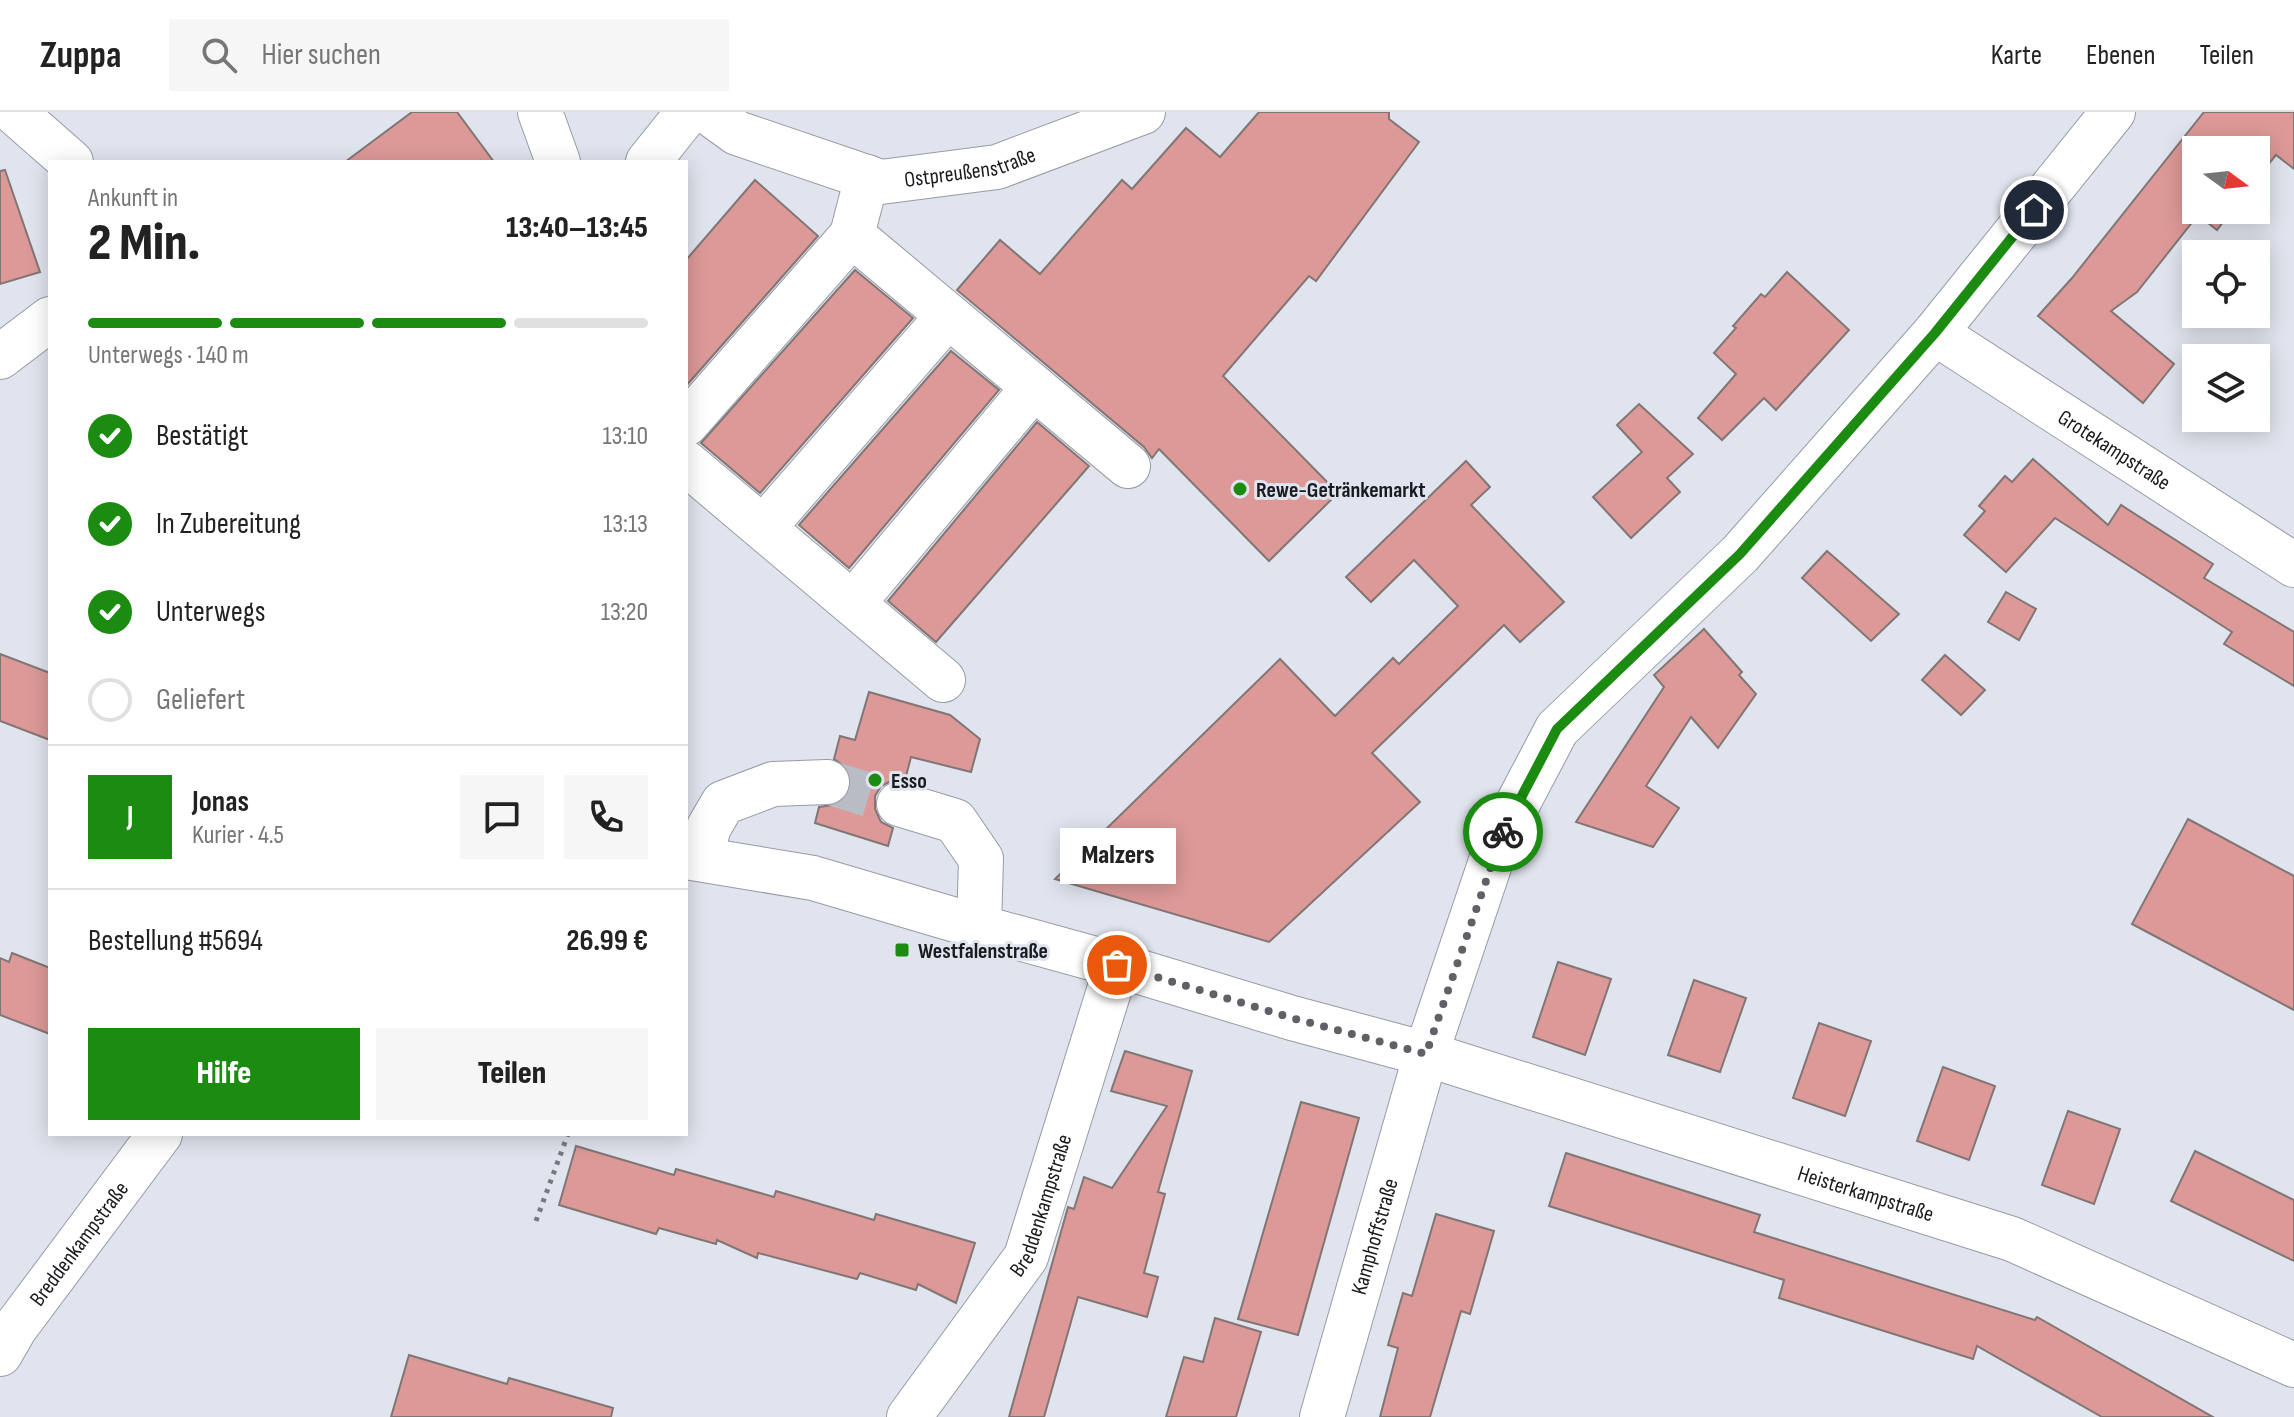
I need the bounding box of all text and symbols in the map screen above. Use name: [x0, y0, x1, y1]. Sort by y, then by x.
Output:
search box: [169, 19, 729, 91]
text: Zuppa: [40, 33, 121, 78]
icon: search: [197, 33, 241, 77]
text: Hier suchen: [261, 37, 381, 73]
text: Karte: [1991, 39, 2042, 72]
text: Ebenen: [2086, 39, 2156, 72]
text: Teilen: [2200, 39, 2254, 72]
north arrow: [2182, 136, 2270, 224]
map controls: [2182, 136, 2270, 432]
street label: Ostpreußenstraße: [903, 142, 1040, 194]
pin: [2000, 176, 2068, 244]
text: Ankunft in: [88, 183, 178, 214]
icon: home: [2012, 188, 2056, 232]
text: 13:40–13:45: [506, 210, 648, 246]
text: 2 Min.: [88, 212, 200, 275]
button: locate: [2182, 240, 2270, 328]
text: Unterwegs · 140 m: [88, 340, 249, 371]
button: layers: [2182, 344, 2270, 432]
street label: Grotekampstraße: [2052, 404, 2175, 497]
icon: check: [88, 414, 132, 458]
text: Bestätigt: [156, 418, 248, 454]
text: 13:10: [602, 421, 648, 452]
place label: Rewe-Getränkemarkt: [1256, 477, 1426, 504]
marker: Rewe-Getränkemarkt: [1231, 480, 1249, 498]
icon: check: [88, 502, 132, 546]
text: In Zubereitung: [156, 506, 301, 542]
text: 13:13: [603, 509, 648, 540]
icon: check: [88, 590, 132, 634]
text: Unterwegs: [156, 594, 265, 630]
text: 13:20: [601, 597, 648, 628]
text: Geliefert: [156, 682, 245, 718]
place label: Esso: [891, 768, 927, 795]
marker: Esso: [866, 771, 884, 789]
button: chat: [460, 775, 544, 859]
button: phone: [564, 775, 648, 859]
text: Jonas: [192, 784, 249, 820]
courier: [1463, 792, 1543, 872]
text: J: [127, 799, 133, 835]
icon: bike: [1481, 810, 1525, 854]
text: Kurier · 4.5: [192, 820, 284, 851]
callout: Malzers: [1059, 829, 1175, 885]
text: Malzers: [1081, 840, 1155, 871]
text: Bestellung #5694: [88, 923, 263, 959]
text: 26.99 €: [566, 923, 648, 959]
pin: [1083, 931, 1151, 999]
place label: Westfalenstraße: [918, 938, 1048, 965]
marker: Westfalenstraße: [893, 941, 911, 959]
icon: bag: [1095, 943, 1139, 987]
button: Hilfe: [88, 1028, 360, 1120]
button: Teilen: [376, 1028, 648, 1120]
street label: Breddenkampstraße: [1004, 1131, 1078, 1282]
street label: Heisterkampstraße: [1794, 1160, 1937, 1228]
street label: Kamphoffstraße: [1346, 1175, 1405, 1298]
street label: Breddenkampstraße: [24, 1176, 135, 1312]

